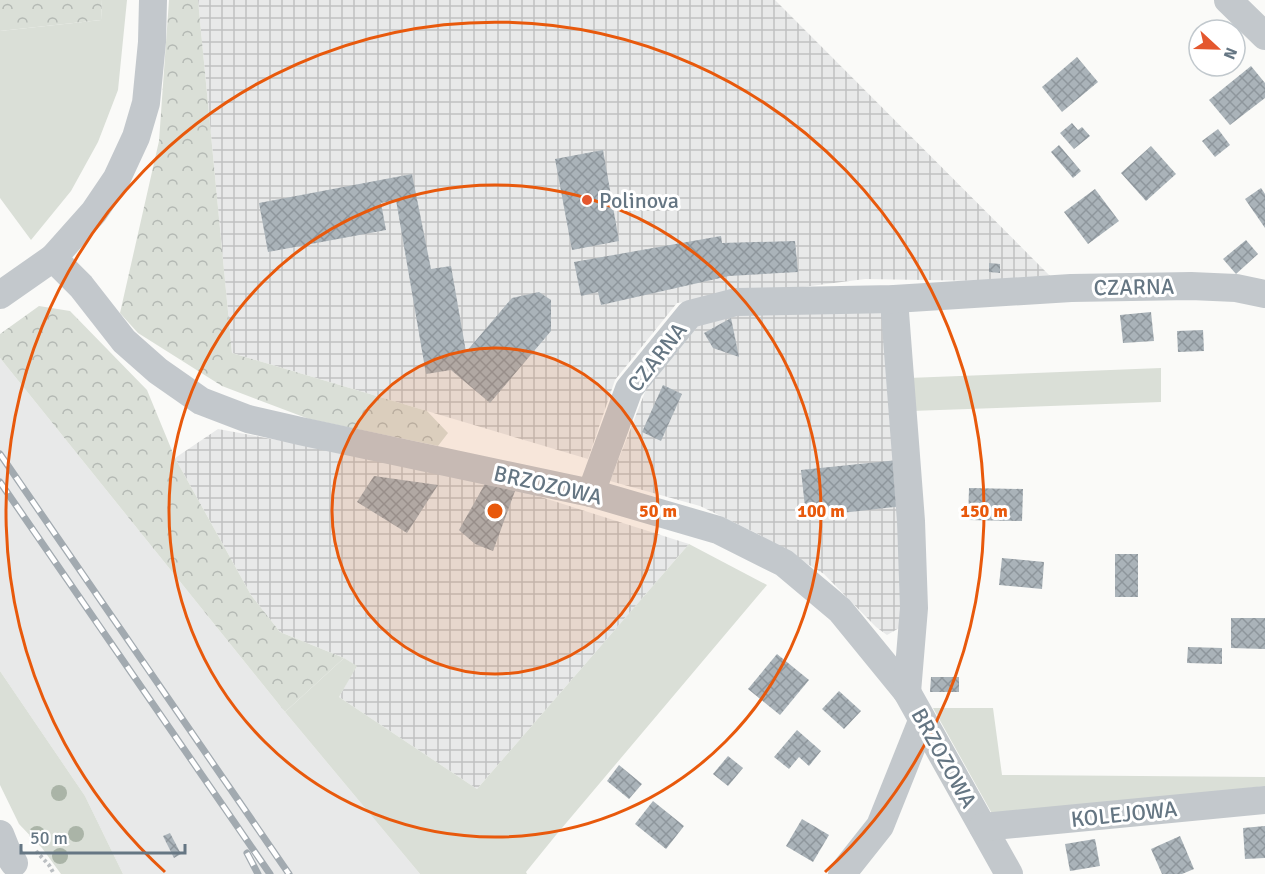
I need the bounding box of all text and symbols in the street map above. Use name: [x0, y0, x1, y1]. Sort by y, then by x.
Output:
north arrow: [1187, 18, 1247, 78]
text: N: [1219, 44, 1241, 62]
place label: Polinova: [599, 187, 679, 214]
marker: Polinova: [580, 193, 594, 207]
street label: CZARNA: [1093, 273, 1175, 301]
street label: CZARNA: [622, 316, 693, 397]
street label: BRZOZOWA: [491, 459, 605, 511]
text: 50 m: [639, 500, 677, 522]
text: 100 m: [797, 500, 845, 522]
text: 150 m: [960, 500, 1008, 522]
centre of rings: [485, 501, 505, 521]
street label: BRZOZOWA: [905, 703, 983, 813]
street label: KOLEJOWA: [1070, 795, 1179, 833]
scale bar: [21, 817, 184, 855]
text: 50 m: [30, 827, 68, 849]

